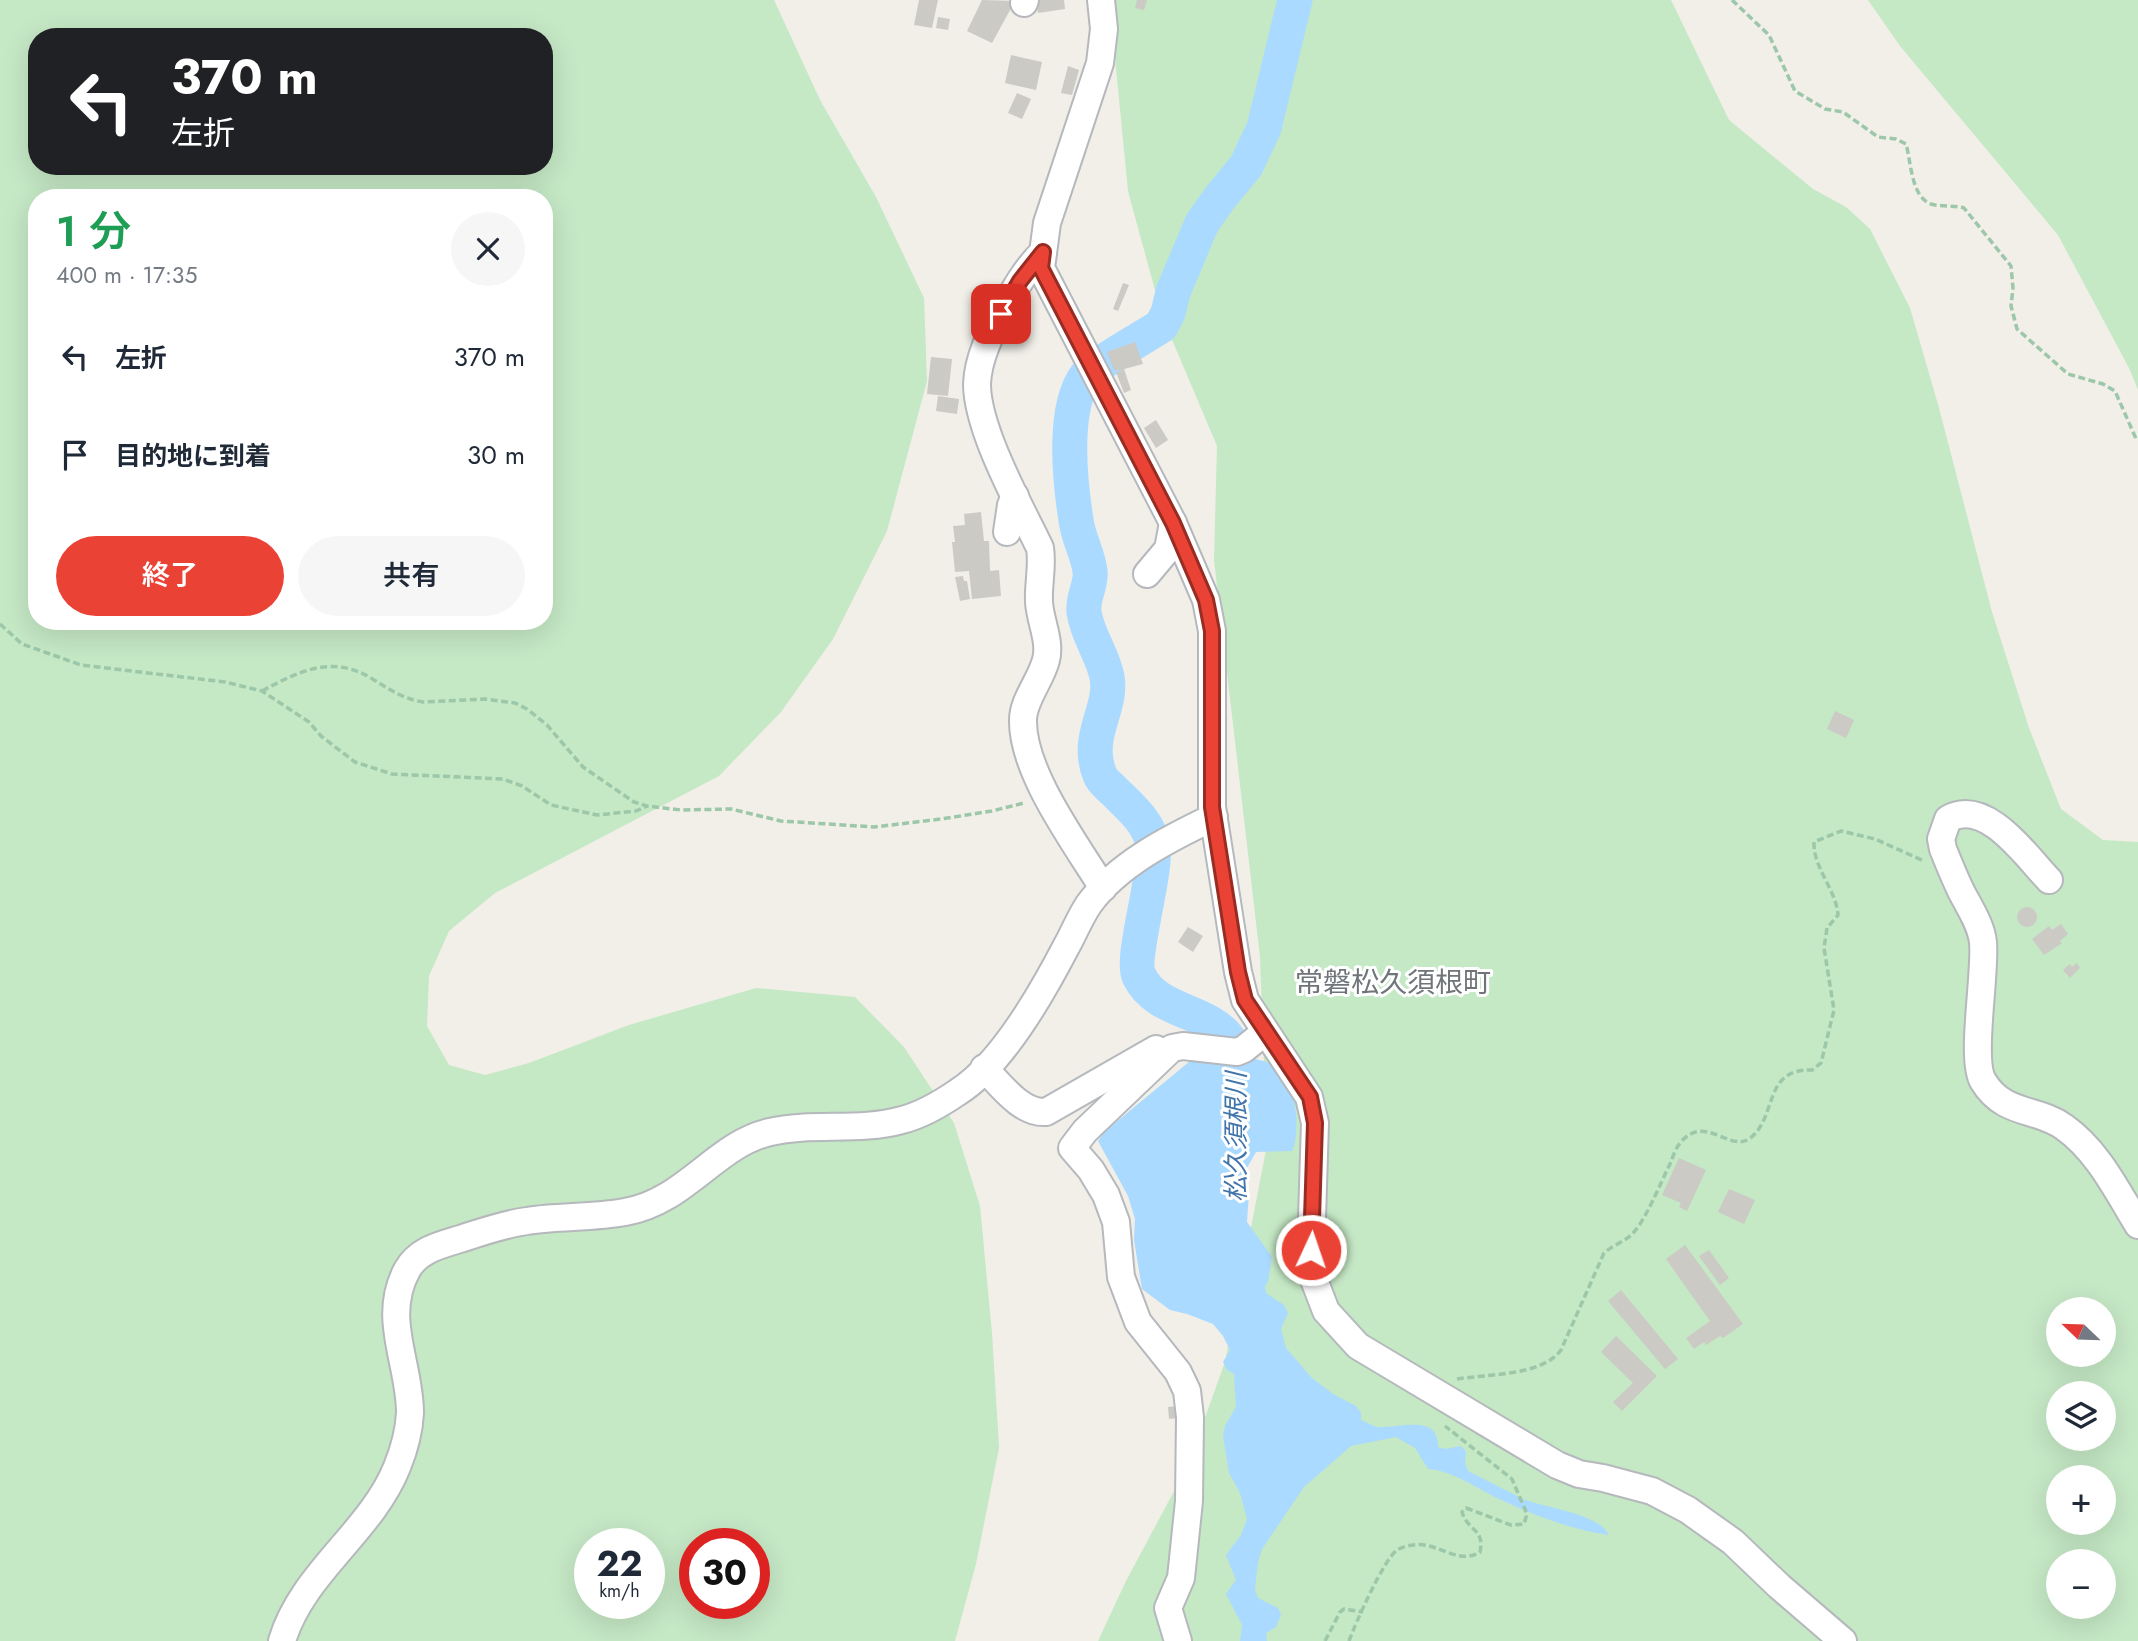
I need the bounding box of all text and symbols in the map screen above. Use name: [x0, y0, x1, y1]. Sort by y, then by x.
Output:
text: 370 m: [171, 42, 318, 112]
icon: left: [56, 56, 147, 147]
text: 左折: [171, 110, 235, 156]
text: 1 分: [56, 201, 131, 262]
button: close: [451, 212, 525, 286]
text: 400 m · 17:35: [56, 258, 197, 292]
pin: [971, 284, 1031, 344]
icon: arrive: [982, 295, 1020, 333]
icon: left: [56, 338, 94, 376]
text: 370 m: [454, 338, 525, 376]
text: 左折: [115, 339, 167, 377]
icon: arrive: [56, 436, 94, 474]
text: 30 m: [467, 436, 525, 474]
text: 目的地に到着: [115, 437, 271, 475]
button: 終了: [56, 536, 284, 616]
button: 共有: [298, 536, 525, 616]
district label: 常磐松久須根町: [1295, 962, 1491, 1003]
water label: 松久須根川: [1217, 1069, 1255, 1202]
position arrow: [1274, 1213, 1348, 1287]
north arrow: [2046, 1297, 2116, 1367]
map controls: [2046, 1297, 2116, 1619]
button: layers: [2046, 1381, 2116, 1451]
button: +: [2046, 1465, 2116, 1535]
speed limit sign: 30: [679, 1528, 770, 1619]
text: 22: [597, 1539, 642, 1589]
button: −: [2046, 1549, 2116, 1619]
text: km/h: [599, 1578, 640, 1604]

